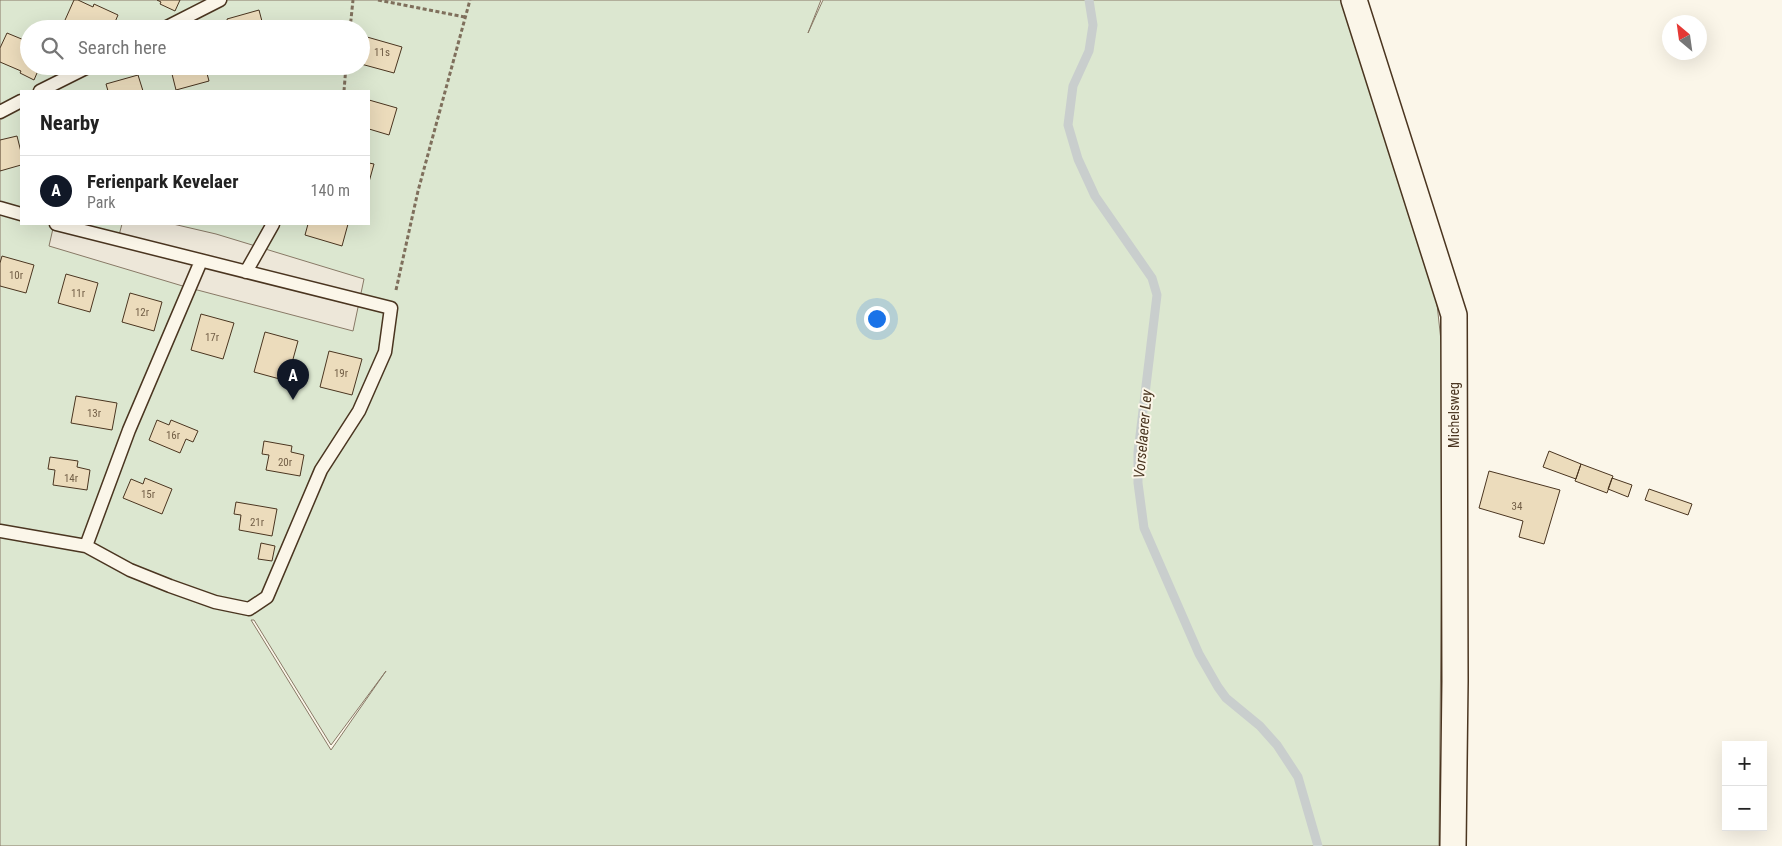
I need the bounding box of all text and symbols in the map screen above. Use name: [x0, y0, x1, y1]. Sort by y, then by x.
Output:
north arrow: [1662, 15, 1707, 60]
search box: [20, 20, 370, 75]
icon: search: [38, 34, 66, 62]
text: Search here: [78, 36, 166, 59]
house number: 11s: [374, 46, 390, 59]
text: Nearby: [40, 111, 99, 135]
text: Ferienpark Kevelaer: [87, 170, 238, 193]
text: A: [51, 181, 61, 200]
text: 140 m: [311, 181, 350, 200]
text: Park: [87, 193, 116, 212]
house number: 10r: [9, 269, 24, 282]
house number: 11r: [71, 287, 86, 300]
house number: 12r: [135, 306, 150, 319]
your location: [864, 306, 890, 332]
house number: 17r: [205, 331, 220, 344]
pin: A: [277, 359, 309, 400]
house number: 19r: [334, 367, 349, 380]
street label: Michelsweg: [1446, 382, 1462, 448]
water label: Vorselaerer Ley: [1130, 388, 1156, 479]
house number: 13r: [87, 407, 102, 420]
house number: 16r: [166, 429, 181, 442]
house number: 20r: [278, 456, 293, 469]
house number: 14r: [64, 472, 79, 485]
house number: 15r: [141, 488, 156, 501]
house number: 34: [1512, 500, 1523, 513]
house number: 21r: [250, 516, 265, 529]
map controls: [1722, 741, 1767, 831]
button: +: [1722, 741, 1767, 786]
button: −: [1722, 786, 1767, 831]

